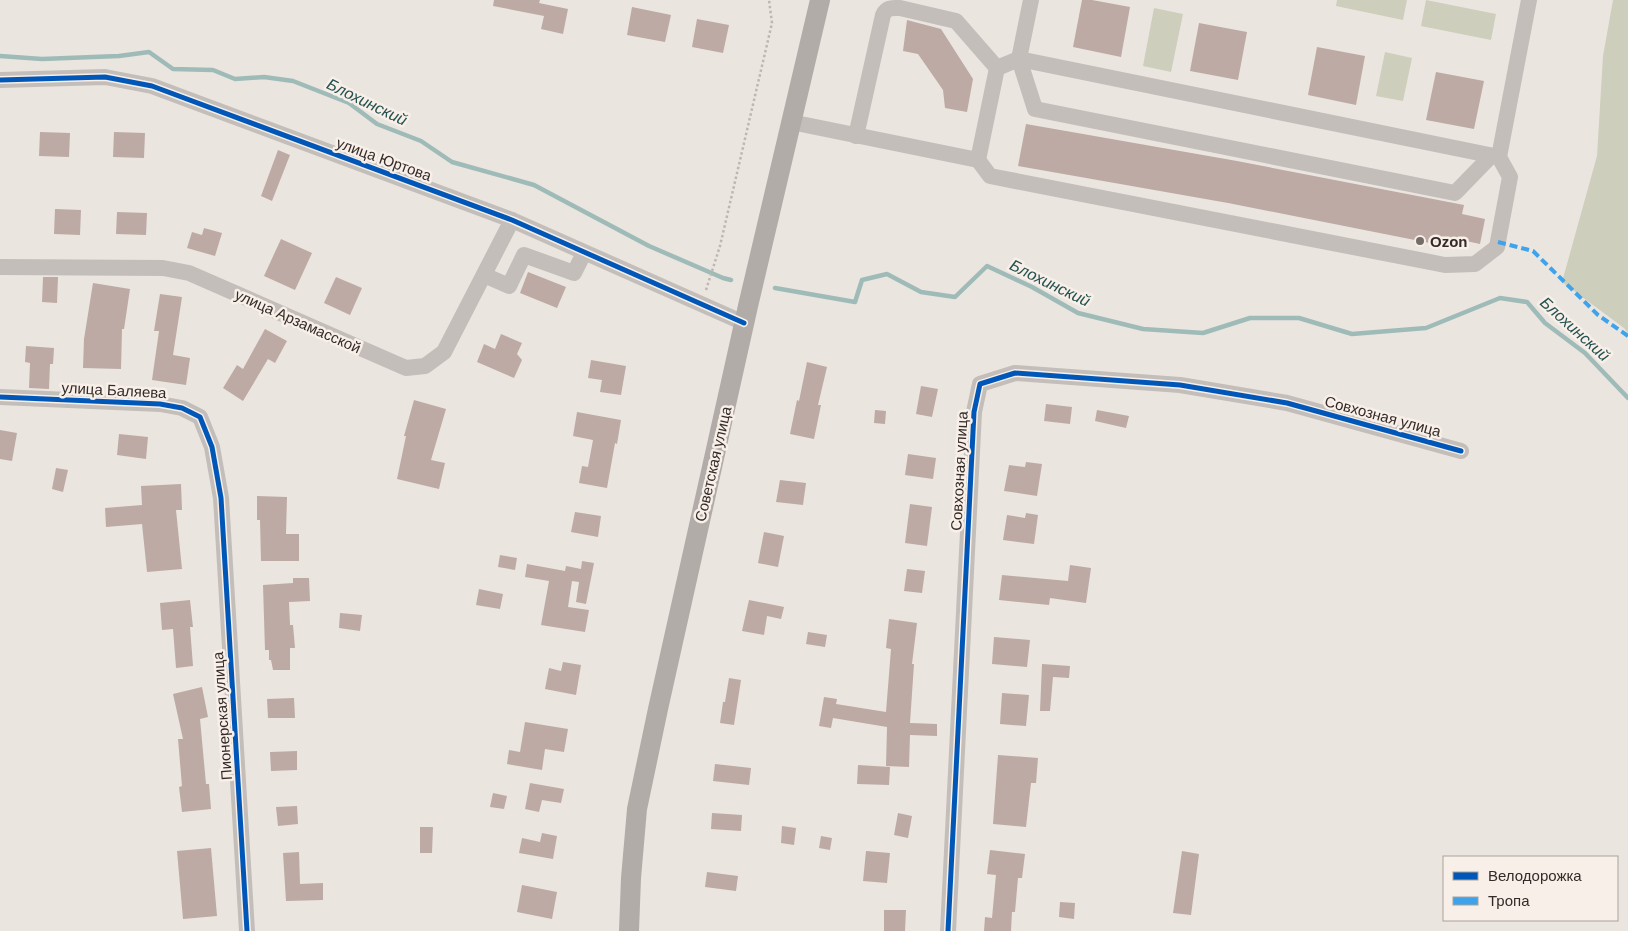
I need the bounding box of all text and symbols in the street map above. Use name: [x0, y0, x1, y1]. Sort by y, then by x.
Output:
water label: Блохинский: [324, 75, 410, 129]
street label: улица Юртова: [334, 134, 434, 184]
place label: Ozon: [1430, 233, 1468, 250]
marker: Ozon: [1414, 235, 1426, 247]
water label: Блохинский: [1007, 256, 1093, 310]
street label: улица Арзамасской: [232, 286, 364, 356]
water label: Блохинский: [1537, 294, 1613, 365]
street label: улица Баляева: [61, 379, 168, 401]
street label: Совхозная улица: [1323, 392, 1444, 440]
street label: Советская улица: [691, 404, 735, 523]
street label: Совхозная улица: [947, 410, 971, 531]
street label: Пионерская улица: [209, 651, 235, 781]
legend: [1443, 856, 1618, 921]
text: Велодорожка: [1488, 867, 1582, 884]
text: Тропа: [1488, 892, 1530, 909]

